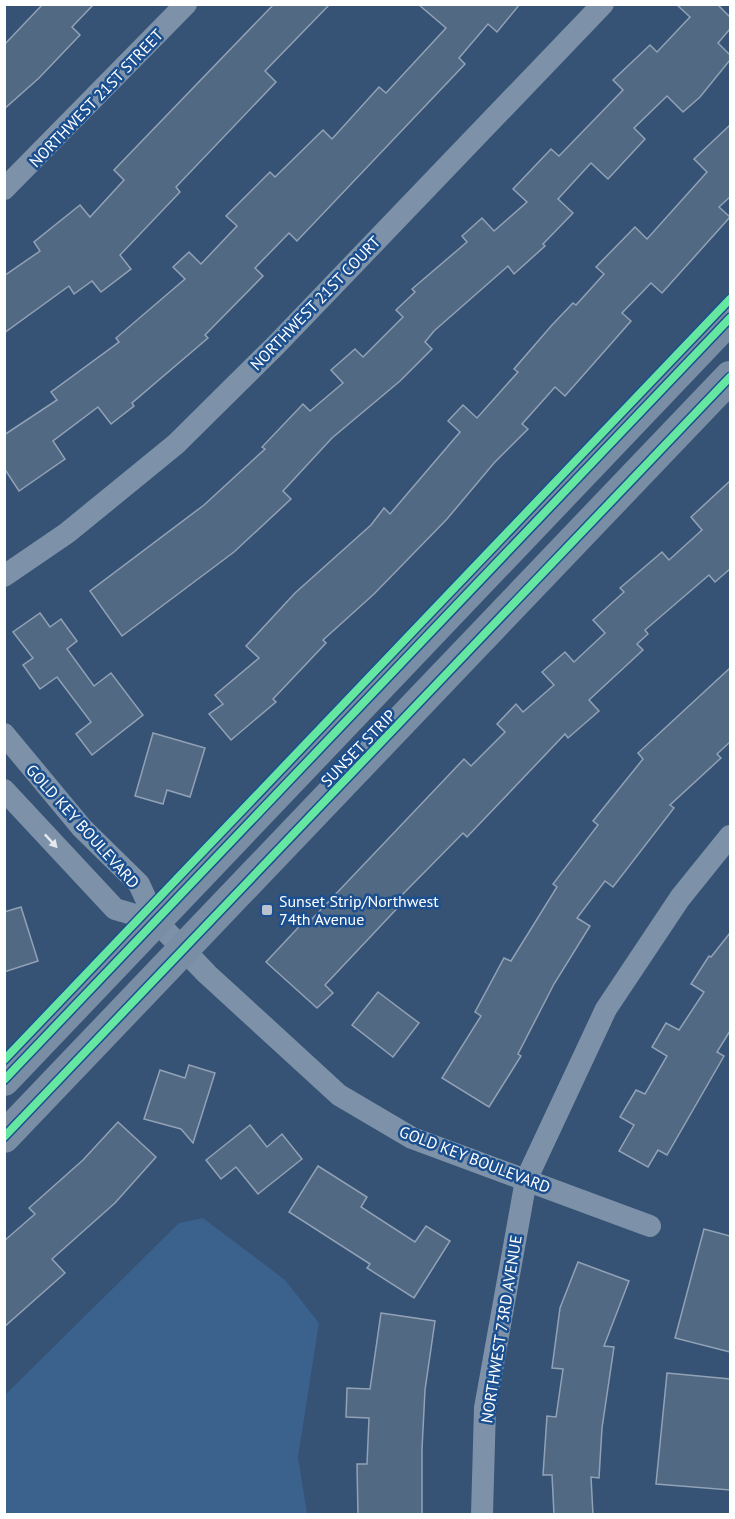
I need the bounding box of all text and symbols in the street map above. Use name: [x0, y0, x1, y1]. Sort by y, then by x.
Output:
street label: NORTHWEST 21ST STREET: [25, 25, 167, 171]
street label: NORTHWEST 21ST COURT: [246, 232, 384, 374]
street label: SUNSET STRIP: [316, 705, 400, 791]
street label: GOLD KEY BOULEVARD: [22, 760, 144, 892]
one-way arrow: [44, 834, 58, 849]
place label: Sunset Strip/Northwest 74th Avenue: [279, 891, 439, 929]
marker: Sunset Strip/Northwest 74th Avenue: [260, 903, 274, 917]
street label: GOLD KEY BOULEVARD: [397, 1121, 553, 1197]
street label: NORTHWEST 73RD AVENUE: [476, 1234, 526, 1424]

